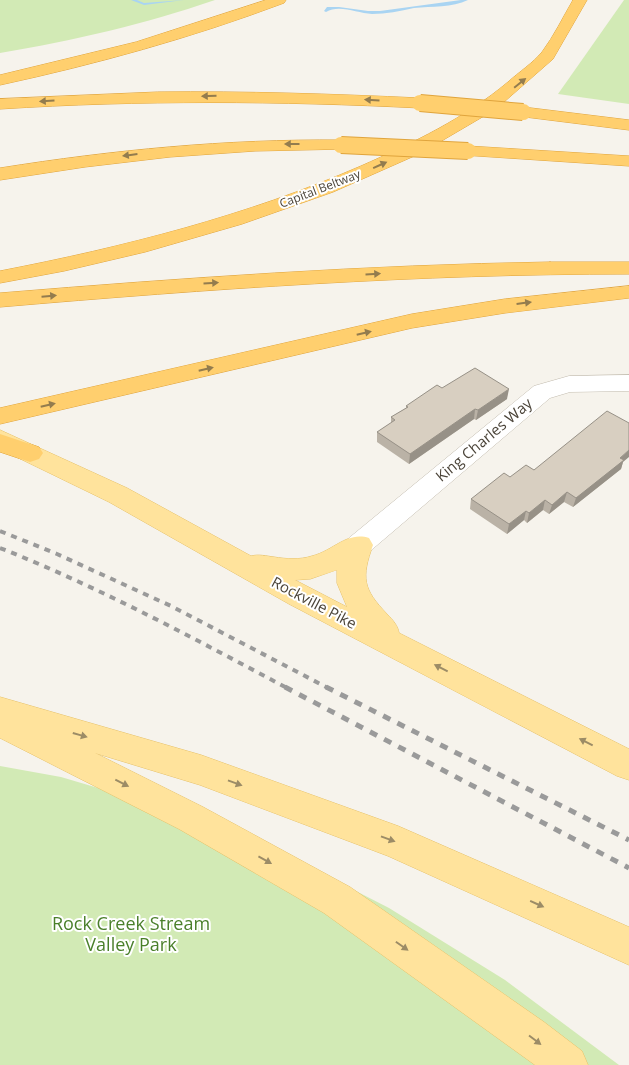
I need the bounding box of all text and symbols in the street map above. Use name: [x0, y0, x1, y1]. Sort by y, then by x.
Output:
one-way arrow: [513, 78, 527, 88]
one-way arrow: [201, 92, 217, 100]
one-way arrow: [363, 96, 379, 104]
one-way arrow: [39, 97, 55, 105]
one-way arrow: [284, 140, 300, 148]
one-way arrow: [122, 151, 138, 159]
one-way arrow: [373, 161, 387, 169]
street label: Capital Beltway: [277, 165, 364, 212]
one-way arrow: [365, 269, 381, 277]
one-way arrow: [203, 279, 219, 287]
one-way arrow: [41, 291, 57, 299]
one-way arrow: [516, 299, 532, 307]
one-way arrow: [357, 328, 373, 336]
one-way arrow: [198, 365, 213, 373]
street label: King Charles Way: [431, 393, 536, 486]
one-way arrow: [40, 401, 55, 409]
street label: Rockville Pike: [268, 571, 361, 633]
one-way arrow: [434, 664, 448, 672]
one-way arrow: [73, 731, 88, 739]
one-way arrow: [578, 738, 593, 746]
one-way arrow: [115, 779, 129, 787]
one-way arrow: [228, 780, 243, 787]
one-way arrow: [381, 835, 396, 843]
one-way arrow: [258, 855, 272, 864]
one-way arrow: [530, 901, 544, 909]
park label: Rock Creek Stream Valley Park: [52, 911, 210, 956]
one-way arrow: [396, 941, 409, 951]
one-way arrow: [528, 1034, 541, 1045]

